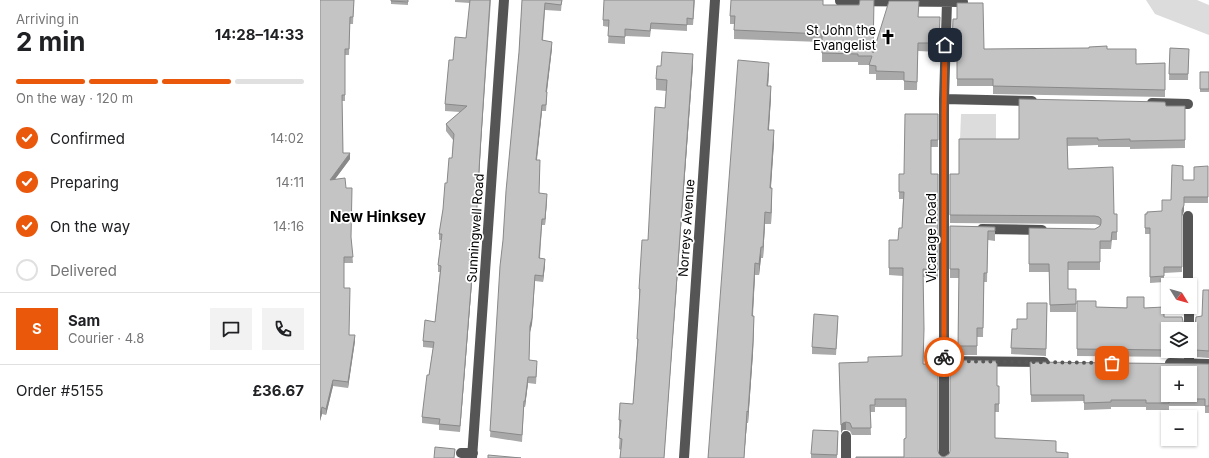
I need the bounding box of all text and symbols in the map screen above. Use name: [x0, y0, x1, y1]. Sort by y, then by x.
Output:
text: Arriving in: [16, 11, 79, 27]
place label: St John the Evangelist: [806, 22, 876, 53]
text: 14:28–14:33: [215, 25, 304, 44]
text: 2 min: [16, 26, 86, 57]
church icon: St John the Evangelist: [879, 28, 897, 46]
pin: [928, 28, 962, 62]
icon: home: [934, 34, 956, 56]
text: On the way · 120 m: [16, 90, 133, 106]
icon: check: [16, 127, 38, 149]
text: Confirmed: [50, 129, 125, 148]
text: 14:02: [270, 130, 304, 146]
icon: check: [16, 171, 38, 193]
text: Preparing: [50, 173, 119, 192]
street label: Sunningwell Road: [463, 173, 487, 283]
text: 14:11: [276, 174, 304, 190]
street label: Norreys Avenue: [675, 178, 697, 278]
street label: Vicarage Road: [923, 193, 939, 283]
district label: New Hinksey: [330, 207, 426, 226]
icon: check: [16, 215, 38, 237]
text: On the way: [50, 217, 130, 236]
text: 14:16: [273, 218, 304, 234]
text: Delivered: [50, 261, 117, 280]
north arrow: [1161, 278, 1197, 314]
map controls: [1161, 278, 1197, 446]
button: chat: [210, 308, 252, 350]
button: phone: [262, 308, 304, 350]
text: Sam: [68, 311, 100, 330]
text: S: [32, 319, 42, 338]
button: layers: [1161, 322, 1197, 358]
text: Courier · 4.8: [68, 330, 144, 346]
courier: [924, 337, 964, 377]
icon: bike: [933, 346, 955, 368]
pin: [1095, 346, 1129, 380]
icon: bag: [1101, 352, 1123, 374]
button: +: [1161, 366, 1197, 402]
text: Order #5155: [16, 381, 104, 400]
text: £36.67: [252, 381, 304, 400]
button: −: [1161, 410, 1197, 446]

